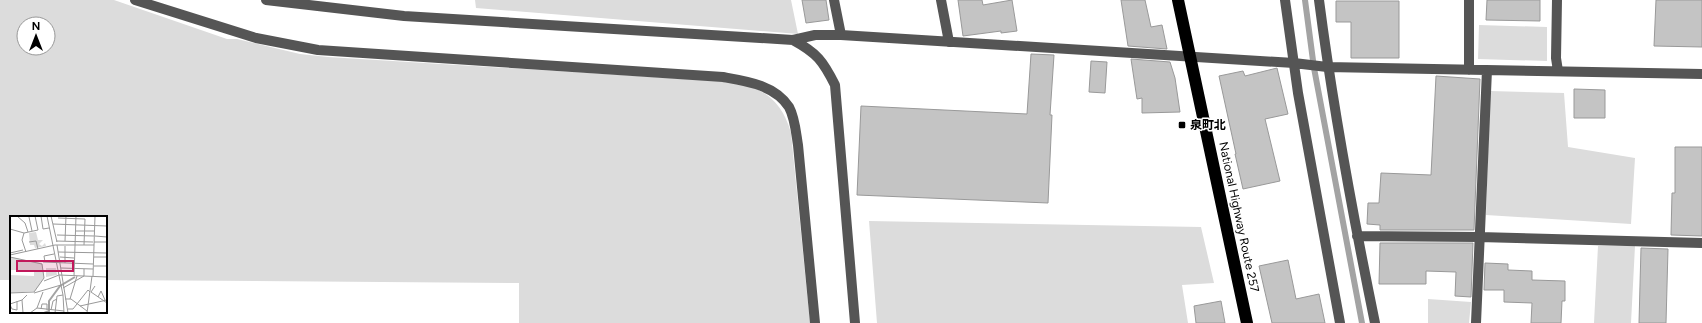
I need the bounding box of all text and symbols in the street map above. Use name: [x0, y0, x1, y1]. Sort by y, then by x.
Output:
north arrow: [16, 16, 56, 56]
text: N: [32, 20, 40, 33]
place label: 泉町北: [1190, 118, 1226, 132]
marker: 泉町北: [1177, 120, 1187, 130]
street label: National Highway Route 257: [1216, 141, 1262, 294]
inset map: [10, 216, 107, 313]

